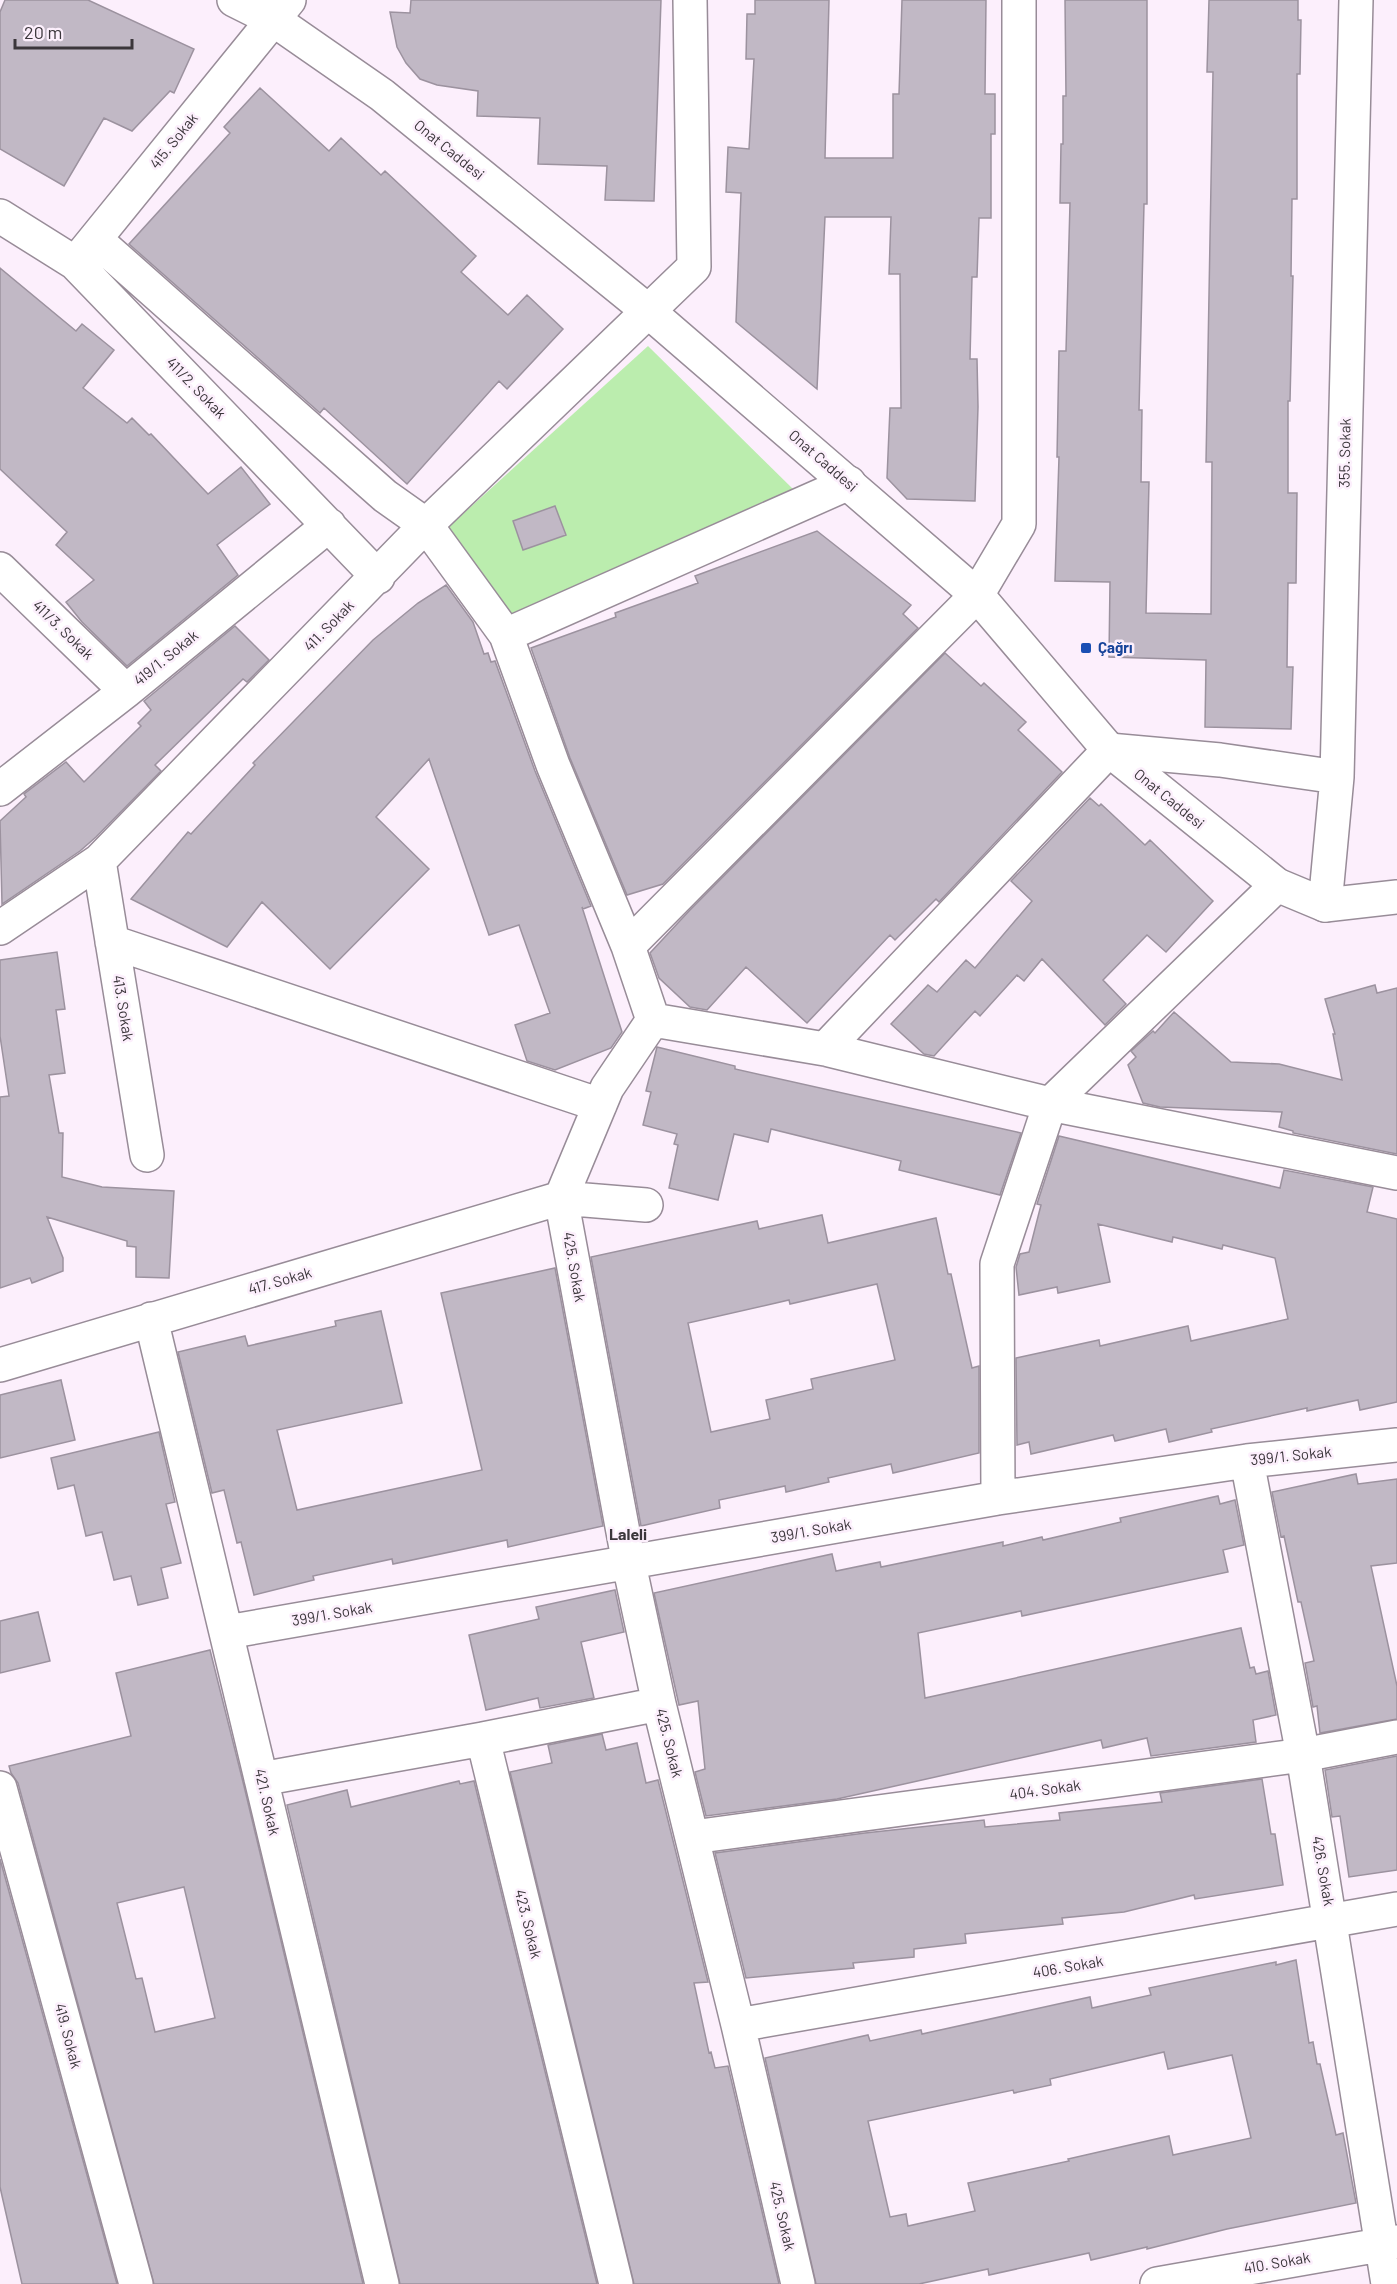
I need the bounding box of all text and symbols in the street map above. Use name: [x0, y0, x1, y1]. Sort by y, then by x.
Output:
scale bar: [15, 12, 132, 50]
text: 20 m: [24, 21, 62, 43]
street label: 415. Sokak: [145, 108, 201, 172]
street label: Onat Caddesi: [411, 115, 488, 183]
street label: 411/2. Sokak: [163, 353, 231, 422]
street label: 355. Sokak: [1334, 417, 1354, 488]
street label: Onat Caddesi: [786, 425, 862, 495]
street label: 411/3. Sokak: [29, 596, 98, 663]
street label: 411. Sokak: [300, 596, 357, 655]
street label: 419/1. Sokak: [129, 625, 202, 689]
place label: Çağrı: [1098, 638, 1133, 656]
marker: Çağrı: [1079, 641, 1093, 655]
street label: Onat Caddesi: [1131, 764, 1208, 832]
street label: 413. Sokak: [110, 974, 138, 1043]
street label: 425. Sokak: [560, 1230, 590, 1304]
street label: 417. Sokak: [246, 1262, 314, 1298]
street label: 399/1. Sokak: [1250, 1442, 1333, 1468]
street label: 399/1. Sokak: [769, 1514, 853, 1546]
district label: Laleli: [609, 1524, 647, 1543]
street label: 399/1. Sokak: [290, 1597, 374, 1629]
street label: 425. Sokak: [653, 1706, 687, 1780]
street label: 421. Sokak: [252, 1767, 285, 1837]
street label: 404. Sokak: [1008, 1775, 1082, 1803]
street label: 426. Sokak: [1309, 1834, 1339, 1908]
street label: 423. Sokak: [512, 1887, 546, 1961]
street label: 406. Sokak: [1031, 1951, 1105, 1981]
street label: 419. Sokak: [52, 2001, 86, 2071]
street label: 425. Sokak: [766, 2179, 800, 2253]
street label: 410. Sokak: [1242, 2247, 1312, 2277]

